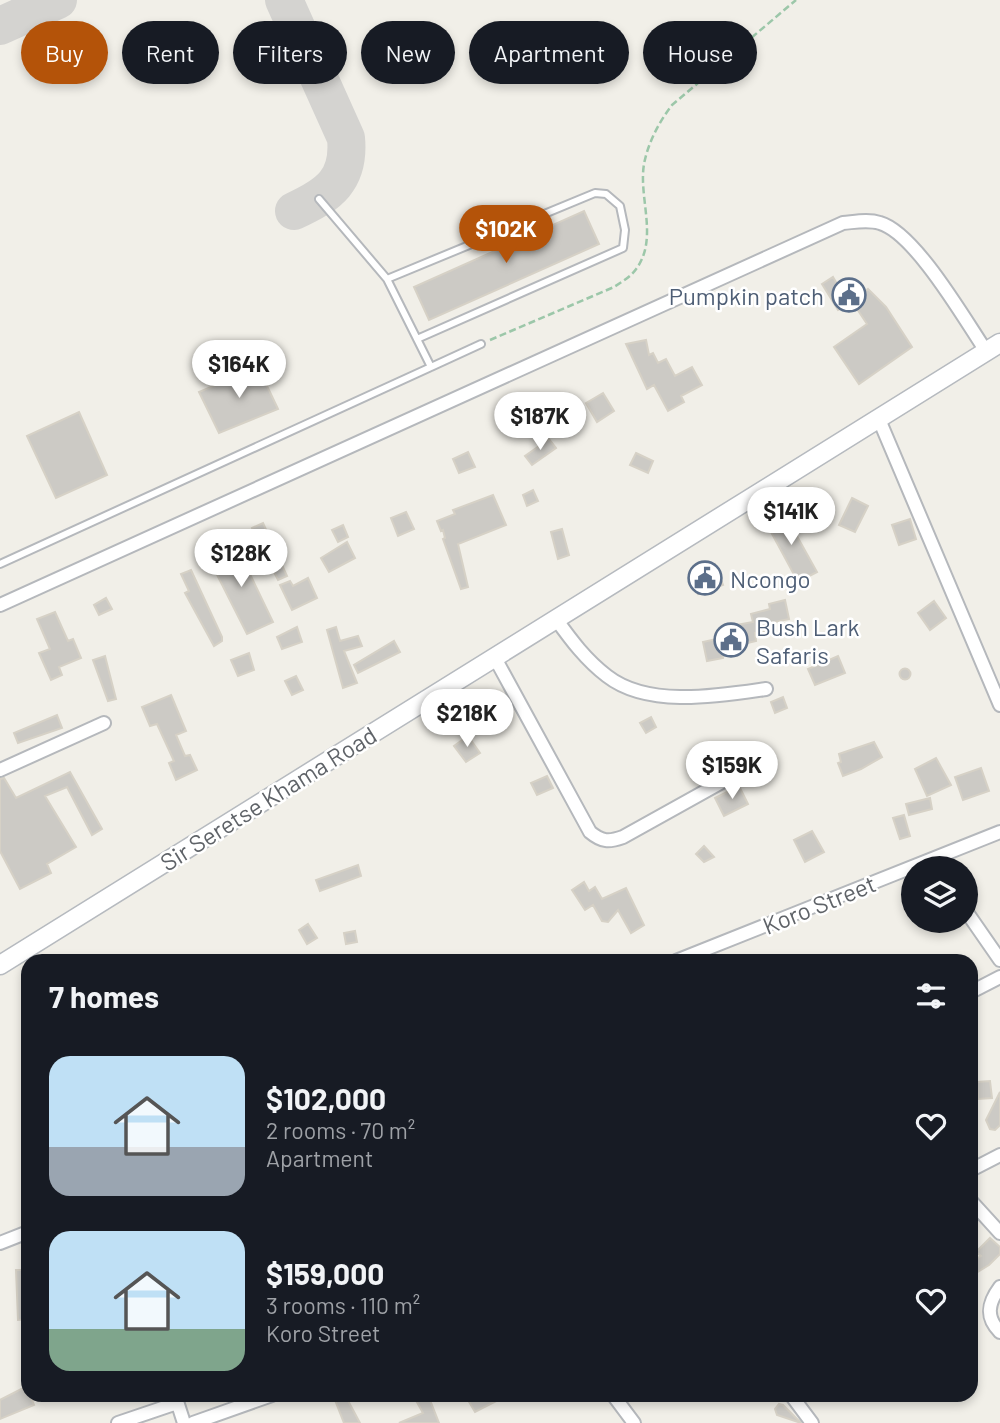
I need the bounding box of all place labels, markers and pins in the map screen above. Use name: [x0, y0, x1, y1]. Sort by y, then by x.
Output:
pin: $102K: [457, 205, 555, 265]
public building icon: Pumpkin patch: [830, 276, 868, 314]
place label: Pumpkin patch: [669, 281, 824, 310]
pin: $164K: [190, 340, 288, 400]
pin: $187K: [491, 392, 589, 452]
pin: $141K: [742, 488, 840, 547]
pin: $128K: [192, 530, 290, 589]
public building icon: Ncongo: [686, 559, 724, 597]
place label: Ncongo: [730, 564, 811, 593]
place label: Bush Lark Safaris: [756, 612, 860, 669]
public building icon: Bush Lark Safaris: [712, 621, 750, 659]
pin: $218K: [418, 690, 516, 749]
pin: $159K: [683, 742, 781, 801]

